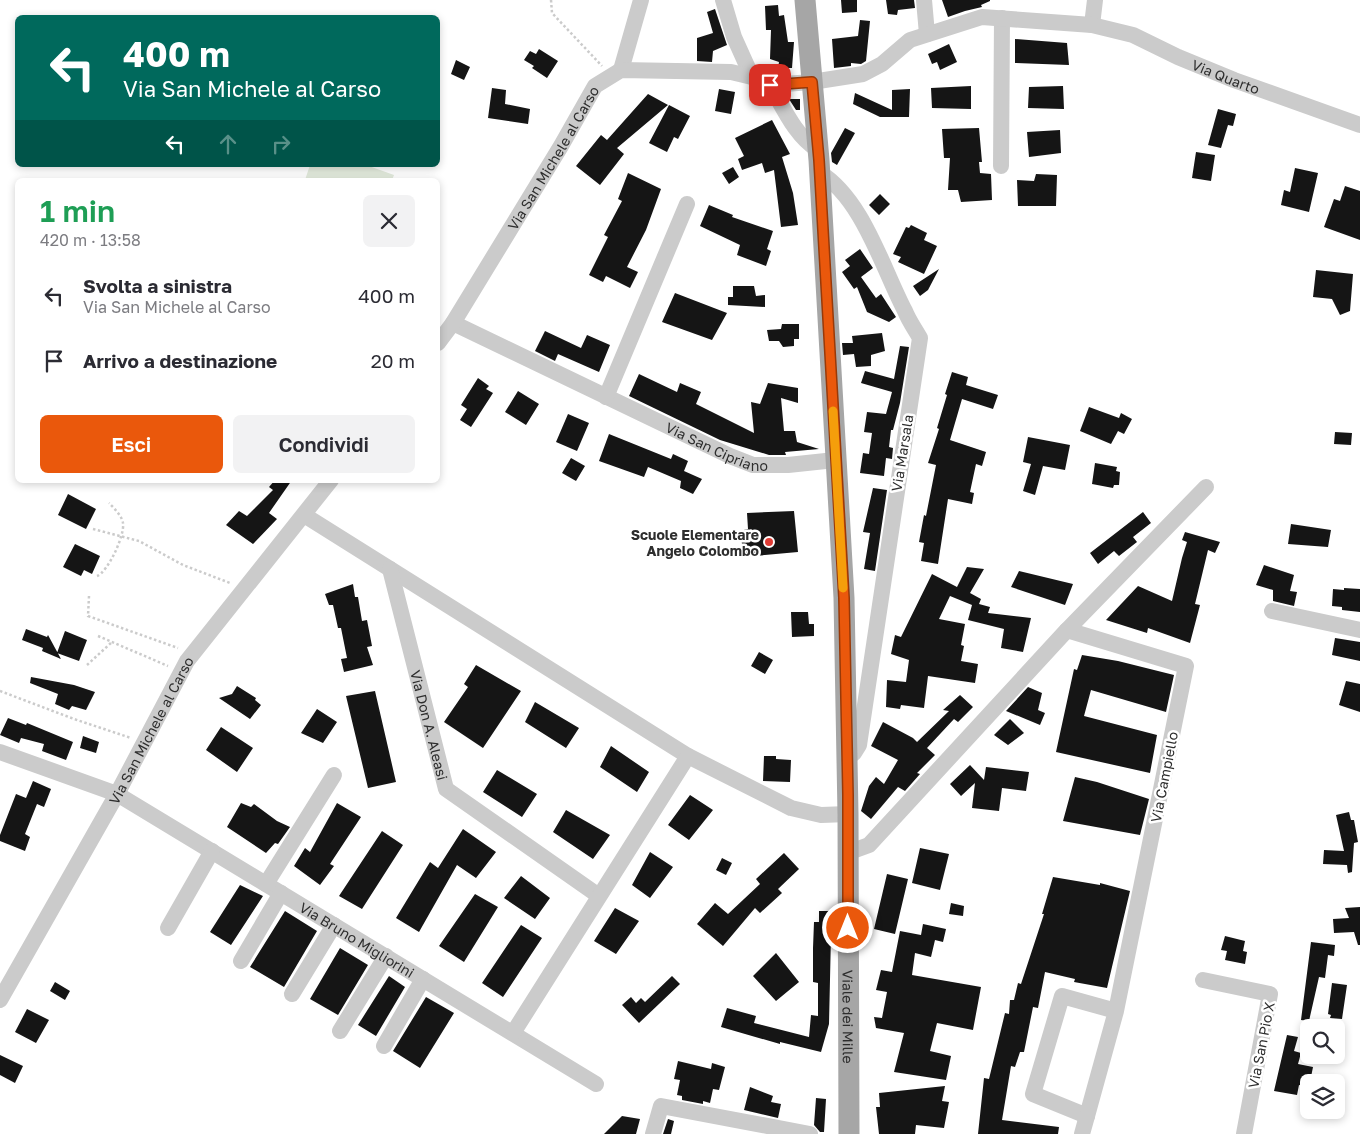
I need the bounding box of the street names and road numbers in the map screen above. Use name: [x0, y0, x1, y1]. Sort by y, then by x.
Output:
street label: Via Quarto: [1190, 55, 1262, 97]
street label: Via San Michele al Carso: [503, 83, 602, 233]
street label: Via Marsala: [888, 413, 916, 493]
street label: Via San Cipriano: [663, 418, 768, 474]
street label: Via San Michele al Carso: [105, 653, 196, 807]
street label: Via Don A. Aleasi: [408, 668, 452, 782]
street label: Via Campiello: [1147, 730, 1181, 824]
street label: Via Bruno Migliorini: [297, 898, 418, 981]
street label: Viale dei Mille: [840, 970, 857, 1064]
street label: Via San Pio X: [1244, 1000, 1278, 1090]

